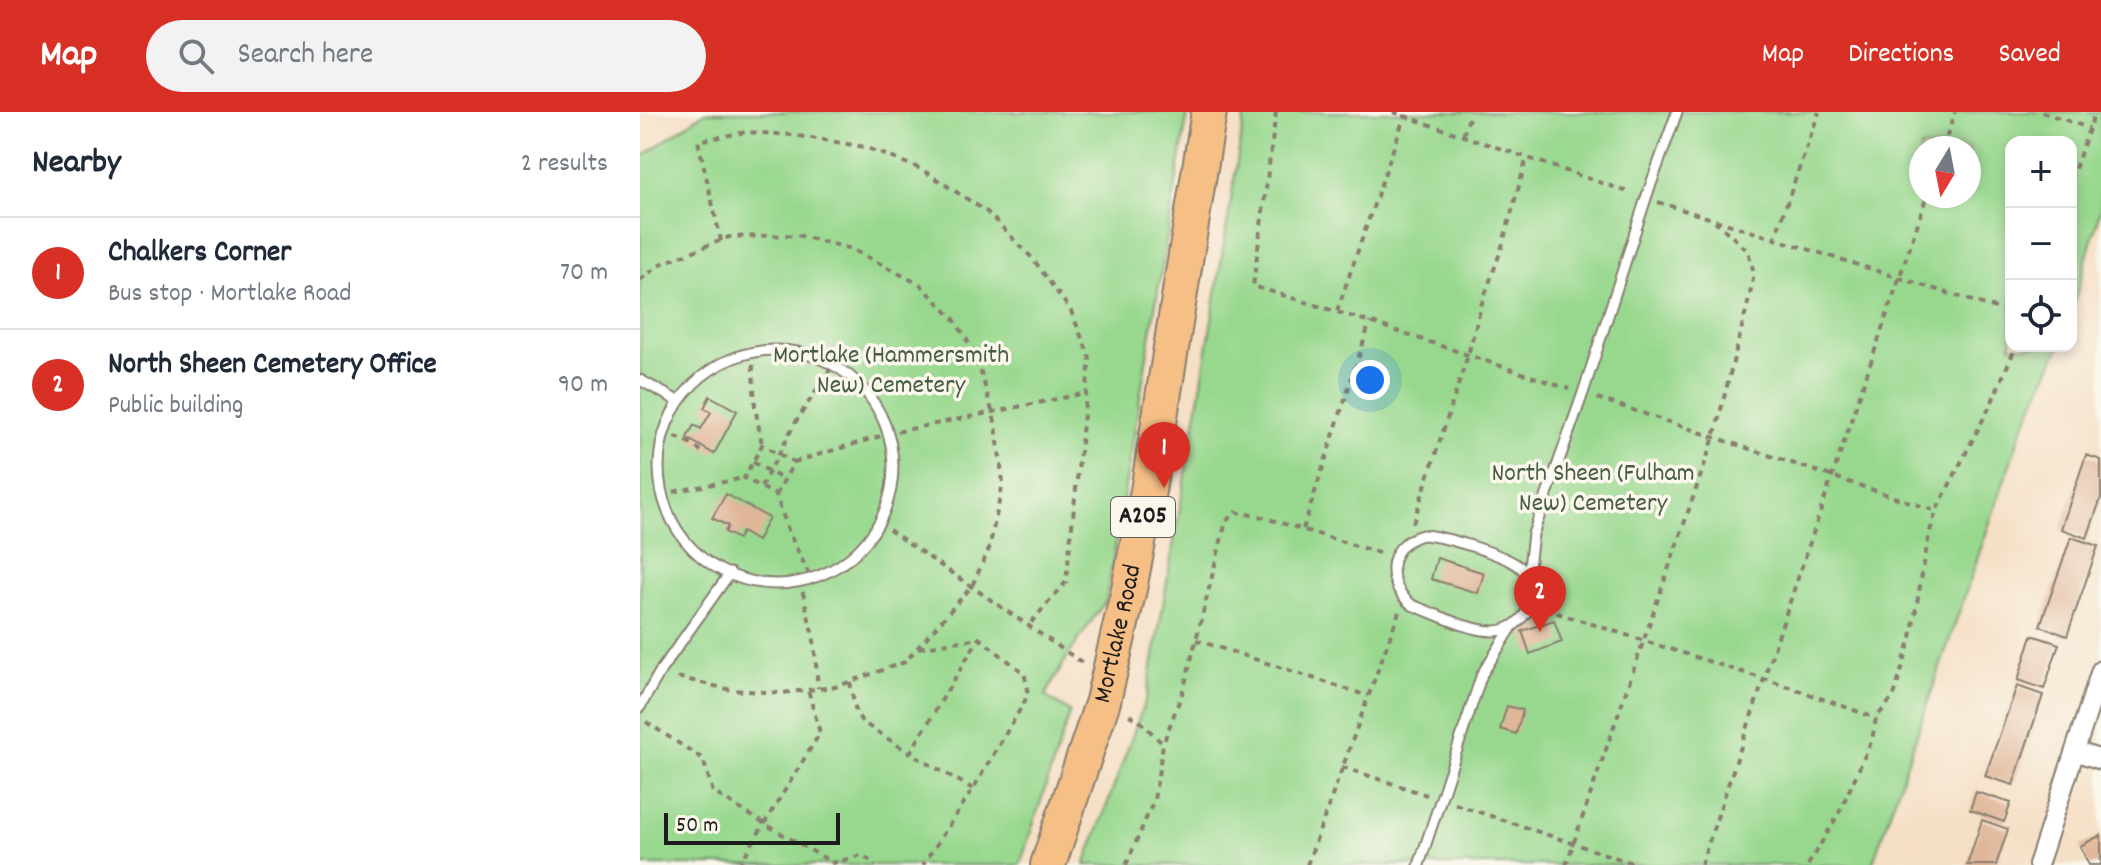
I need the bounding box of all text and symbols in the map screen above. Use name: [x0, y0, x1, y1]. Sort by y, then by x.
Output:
search box: [146, 20, 706, 92]
text: Map: [40, 29, 98, 84]
icon: search: [174, 34, 218, 78]
text: Search here: [238, 35, 373, 78]
text: Map: [1762, 36, 1804, 76]
text: Directions: [1848, 36, 1954, 76]
text: Saved: [1998, 36, 2061, 76]
north arrow: [1909, 136, 1981, 208]
map controls: [2005, 136, 2077, 352]
button: +: [2005, 136, 2077, 208]
text: Nearby: [32, 140, 121, 189]
text: 2 results: [521, 146, 608, 183]
button: −: [2005, 208, 2077, 280]
text: Chalkers Corner: [108, 233, 291, 276]
text: 1: [55, 255, 61, 292]
text: 70 m: [560, 255, 608, 292]
text: Bus stop · Mortlake Road: [108, 276, 352, 313]
button: locate: [2005, 280, 2077, 352]
park label: Mortlake (Hammersmith New) Cemetery: [773, 338, 1009, 405]
text: North Sheen Cemetery Office: [108, 345, 437, 388]
your location: [1350, 360, 1390, 400]
text: 2: [52, 367, 64, 404]
text: 90 m: [558, 367, 608, 404]
text: Public building: [108, 388, 243, 425]
pin: 1: [1138, 422, 1190, 488]
park label: North Sheen (Fulham New) Cemetery: [1491, 456, 1695, 523]
road number: A205: [1111, 497, 1175, 537]
street label: Mortlake Road: [1085, 561, 1152, 707]
pin: 2: [1514, 566, 1566, 632]
scale bar: [664, 809, 840, 845]
text: 50 m: [676, 811, 718, 842]

